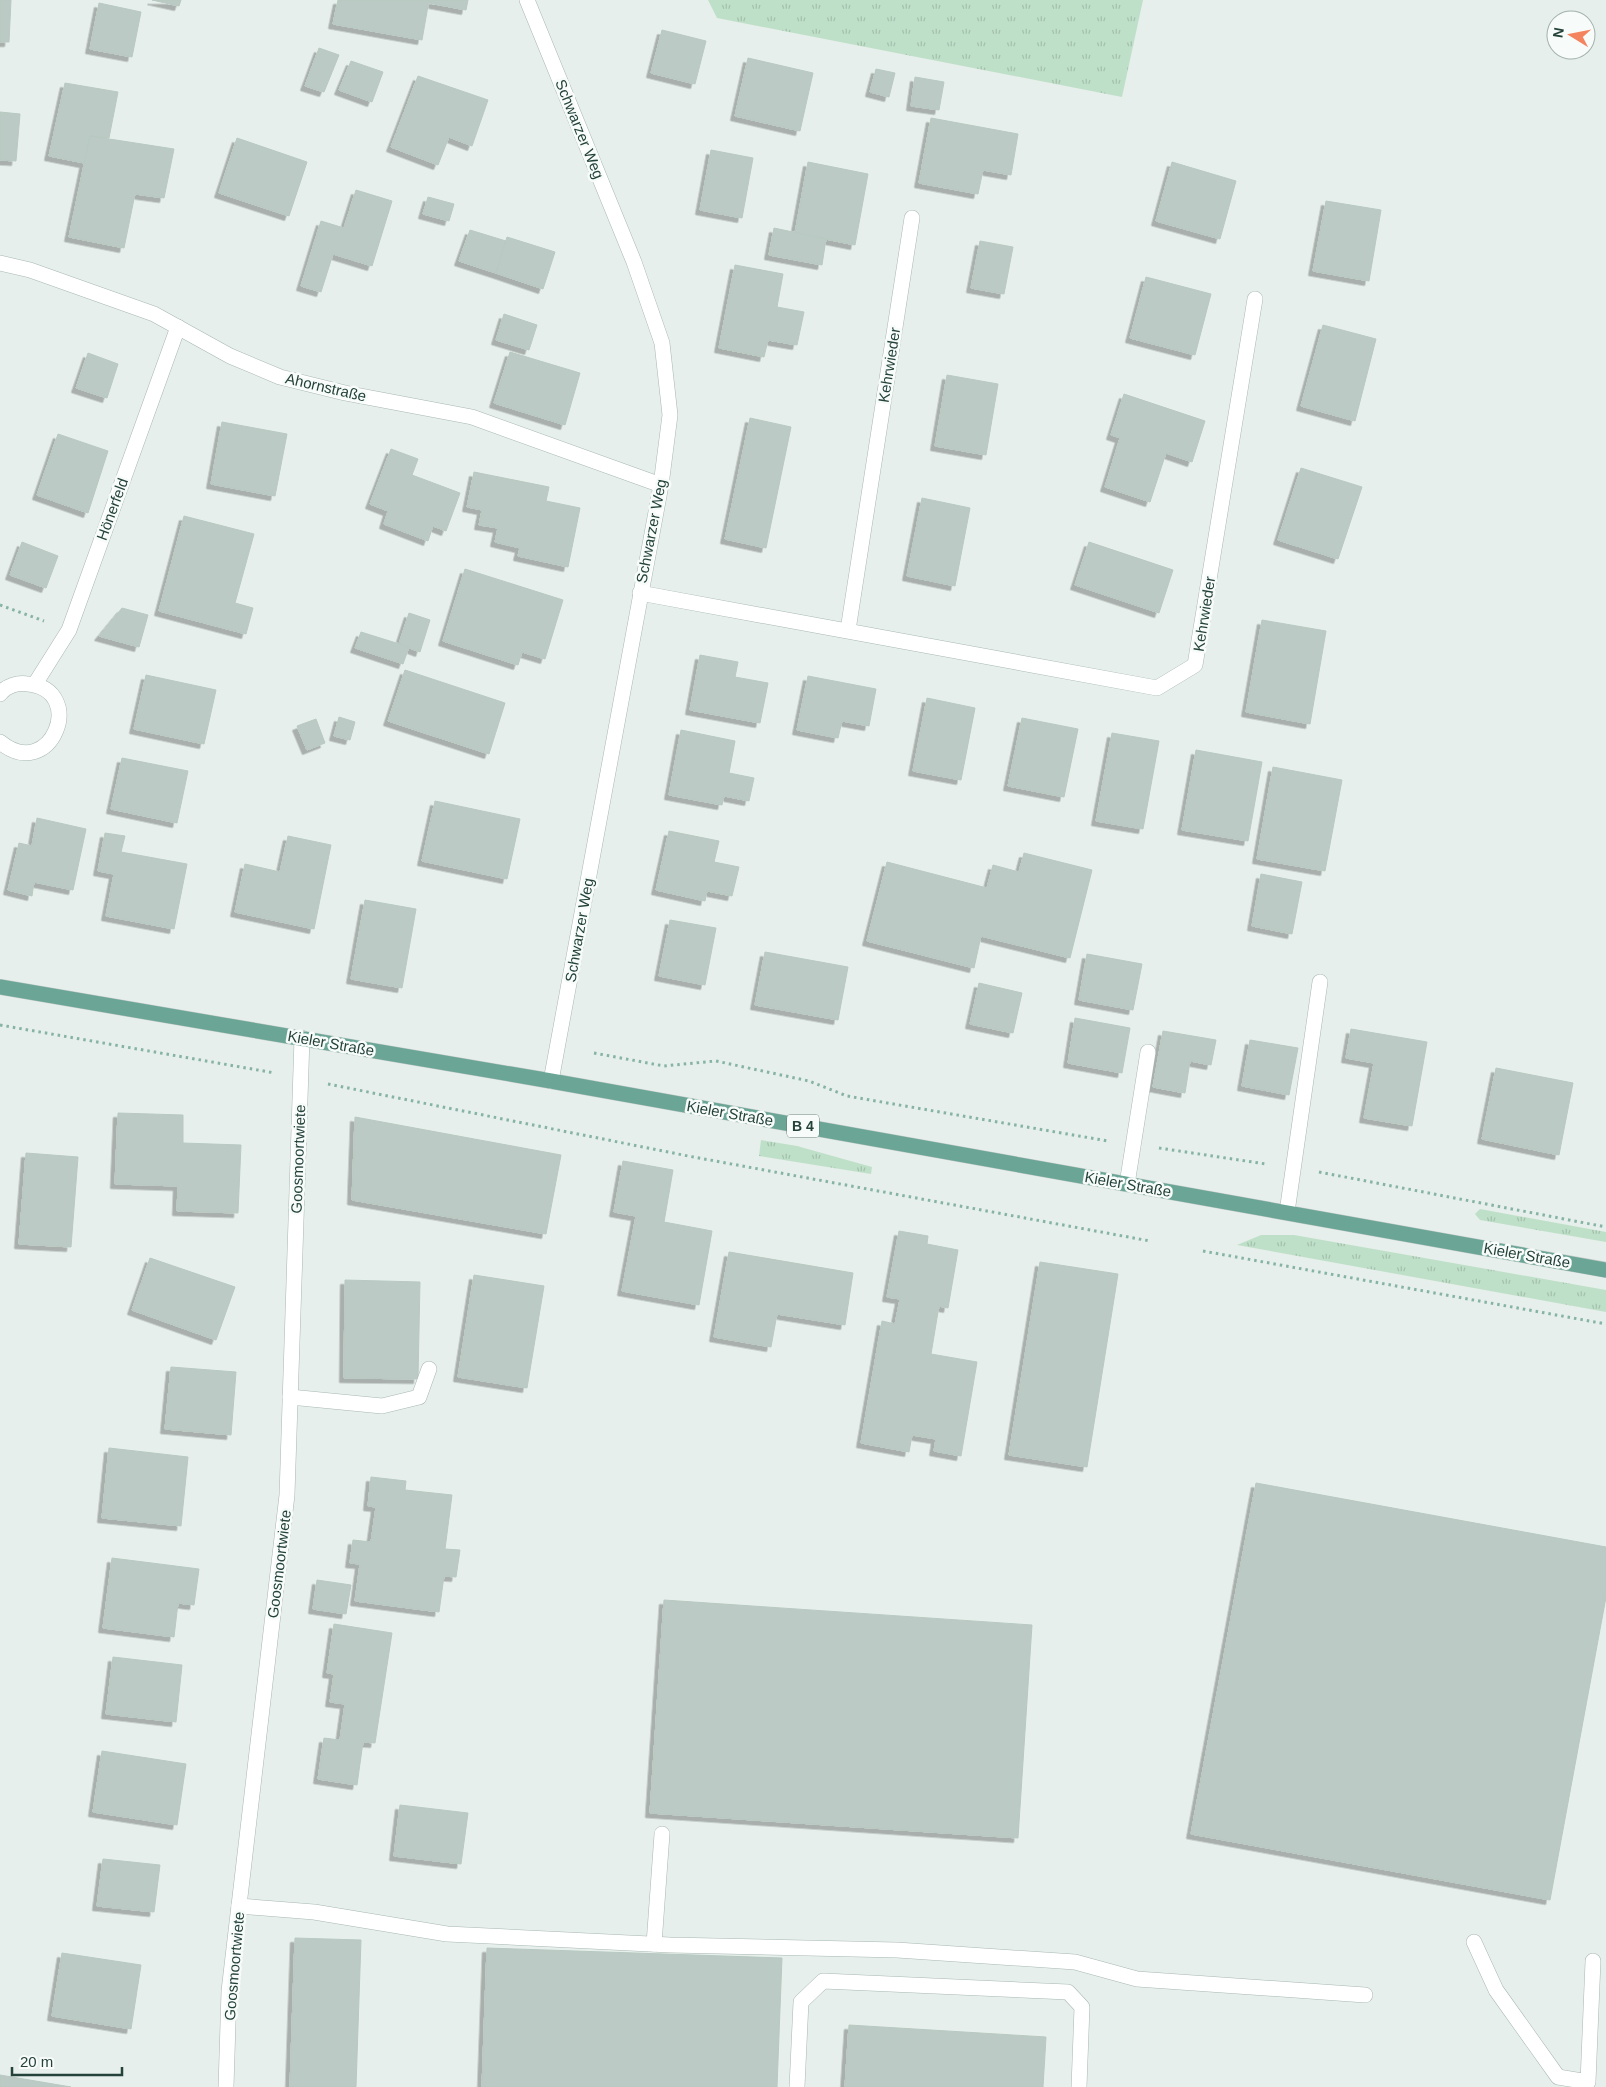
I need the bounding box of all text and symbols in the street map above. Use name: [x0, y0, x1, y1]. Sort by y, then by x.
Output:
north arrow: [1546, 10, 1596, 60]
text: N: [1549, 26, 1567, 39]
street label: Schwarzer Weg: [552, 77, 608, 181]
street label: Kehrwieder: [875, 326, 903, 404]
street label: Ahornstraße: [284, 369, 368, 405]
street label: Hönerfeld: [93, 476, 131, 542]
street label: Schwarzer Weg: [633, 478, 669, 584]
street label: Kehrwieder: [1190, 575, 1218, 653]
street label: Schwarzer Weg: [561, 877, 597, 983]
street label: Kieler Straße: [286, 1027, 376, 1059]
street label: Kieler Straße: [685, 1097, 775, 1129]
street label: Goosmoortwiete: [288, 1104, 308, 1214]
road number: B 4: [787, 1114, 819, 1138]
street label: Kieler Straße: [1083, 1168, 1173, 1200]
street label: Kieler Straße: [1482, 1239, 1572, 1271]
street label: Goosmoortwiete: [264, 1509, 294, 1619]
street label: Goosmoortwiete: [221, 1911, 247, 2021]
scale bar: [12, 2044, 122, 2076]
text: 20 m: [20, 2053, 53, 2070]

